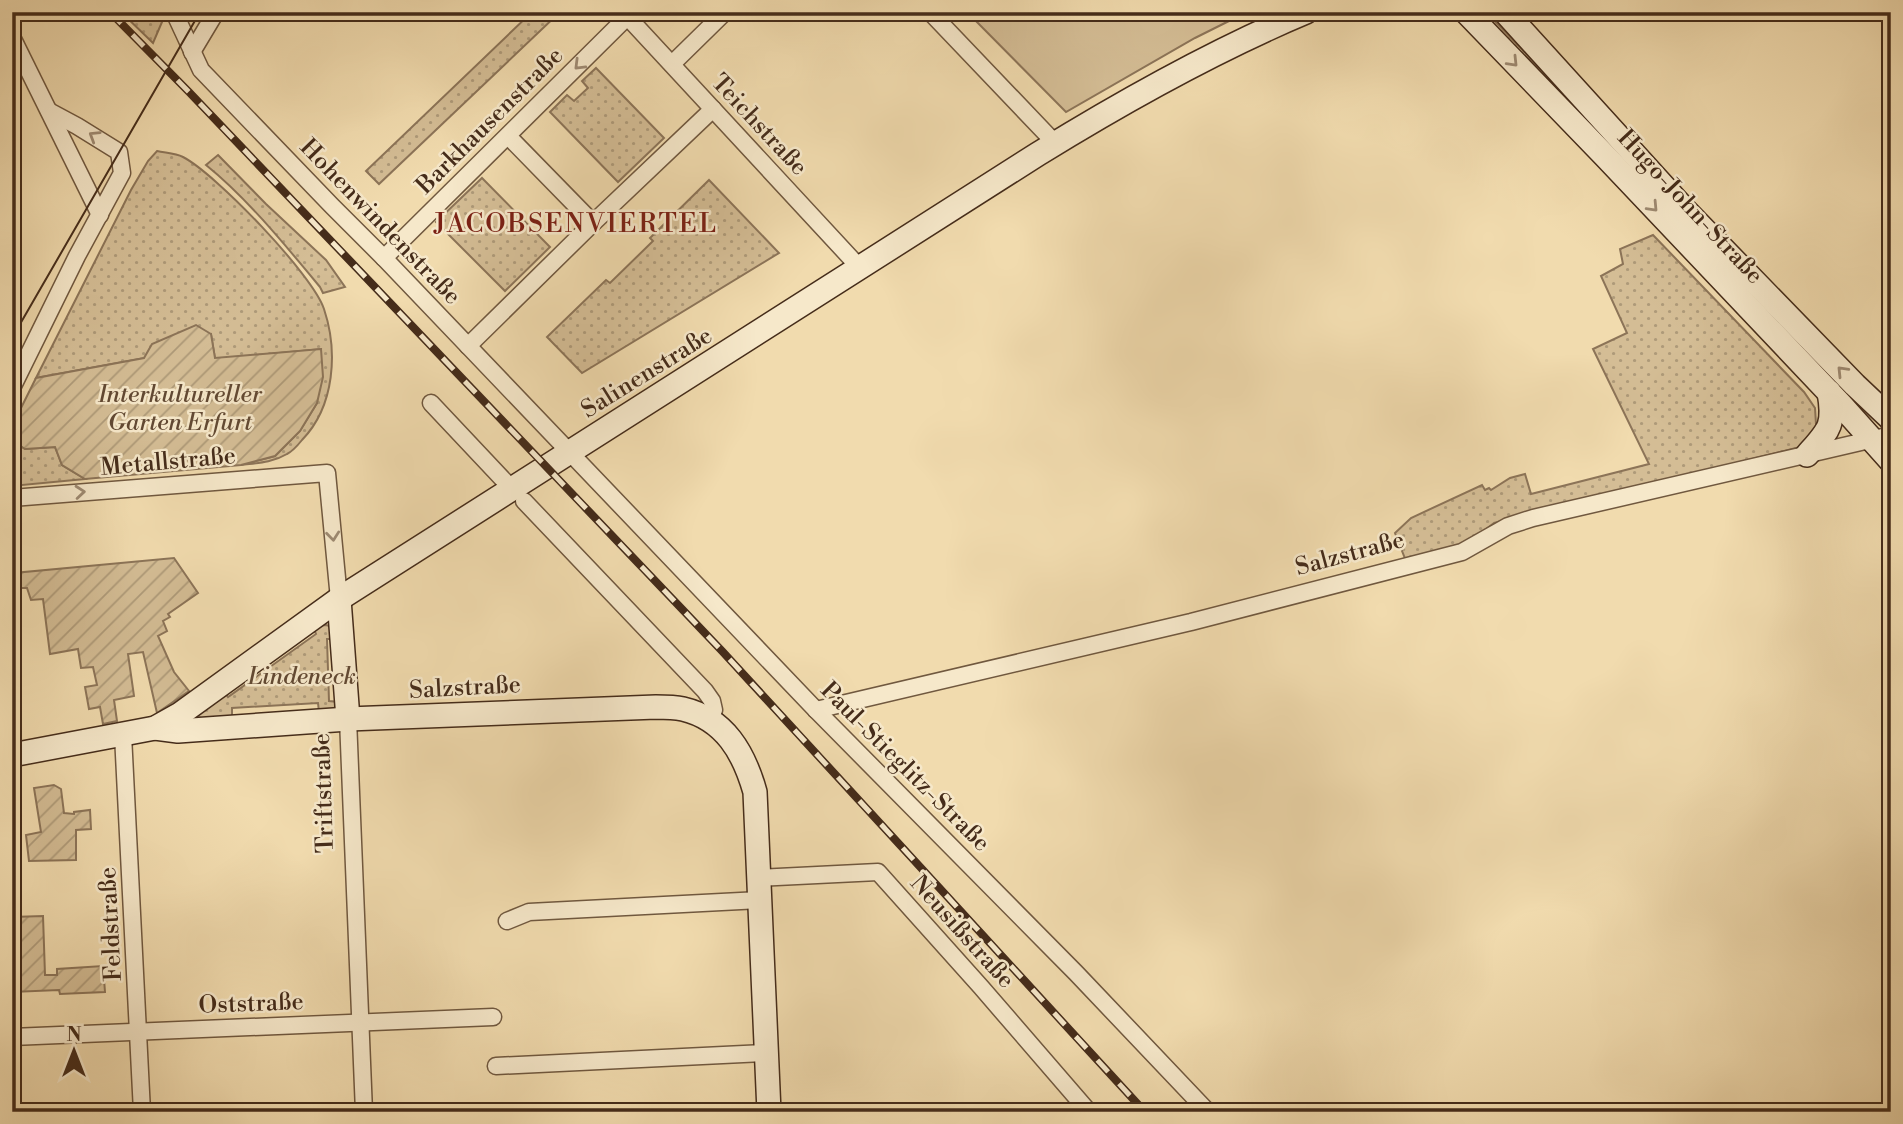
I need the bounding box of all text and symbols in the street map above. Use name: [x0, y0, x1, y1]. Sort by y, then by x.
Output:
street label: Barkhausenstraße: [409, 41, 570, 202]
one-way arrow: [1505, 53, 1518, 66]
one-way arrow: [575, 57, 587, 69]
street label: Teichstraße: [704, 68, 814, 182]
street label: Hugo-John-Straße: [1611, 123, 1769, 291]
one-way arrow: [89, 132, 102, 145]
street label: Hohenwindenstraße: [293, 133, 467, 311]
one-way arrow: [1645, 198, 1658, 211]
district label: JACOBSENVIERTEL: [433, 208, 718, 240]
street label: Salinenstraße: [576, 321, 718, 425]
one-way arrow: [1837, 367, 1850, 380]
park label: Interkultureller Garten Erfurt: [97, 380, 263, 438]
street label: Metallstraße: [99, 441, 237, 483]
one-way arrow: [75, 485, 86, 500]
street label: Salzstraße: [1292, 525, 1408, 583]
one-way arrow: [325, 531, 340, 542]
park label: Lindeneck: [247, 662, 356, 692]
street label: Salzstraße: [408, 670, 522, 706]
street label: Paul-Stieglitz-Straße: [814, 676, 996, 858]
street label: Triftstraße: [307, 733, 341, 853]
street label: Feldstraße: [93, 866, 129, 982]
street label: Neusißstraße: [903, 869, 1021, 995]
street label: Oststraße: [198, 987, 304, 1021]
north arrow: [38, 1016, 108, 1086]
text: N: [66, 1023, 82, 1047]

